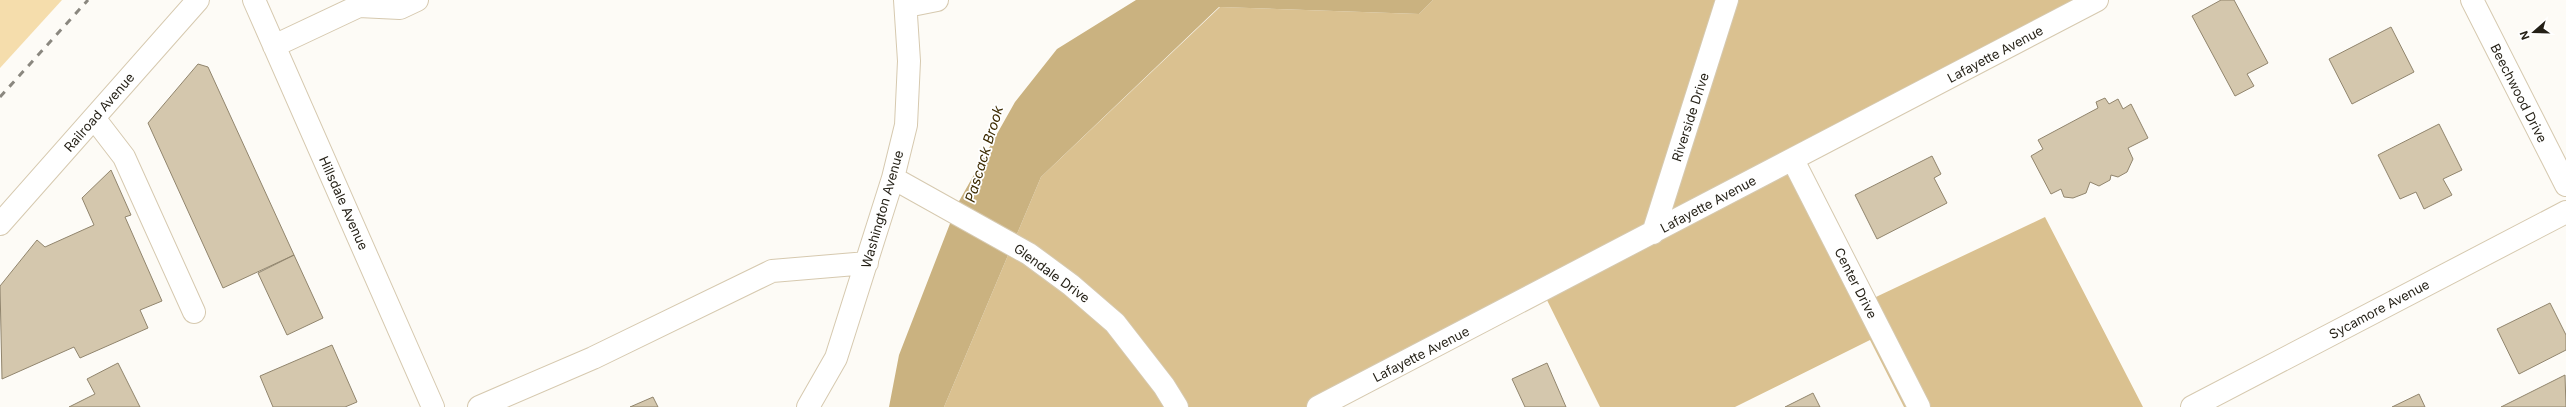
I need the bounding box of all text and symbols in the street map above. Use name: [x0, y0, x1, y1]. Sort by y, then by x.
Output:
north arrow: [2514, 12, 2554, 52]
street label: Lafayette Avenue: [1944, 22, 2046, 86]
text: N: [2517, 29, 2533, 42]
street label: Beechwood Drive: [2487, 41, 2551, 145]
street label: Railroad Avenue: [60, 69, 138, 155]
street label: Riverside Drive: [1668, 71, 1712, 163]
water label: Pascack Brook: [961, 103, 1006, 204]
street label: Washington Avenue: [858, 148, 906, 270]
street label: Hillsdale Avenue: [316, 153, 372, 253]
street label: Lafayette Avenue: [1657, 172, 1759, 236]
street label: Glendale Drive: [1011, 240, 1093, 306]
street label: Center Drive: [1831, 245, 1881, 321]
street label: Sycamore Avenue: [2326, 276, 2432, 342]
street label: Lafayette Avenue: [1370, 323, 1472, 385]

